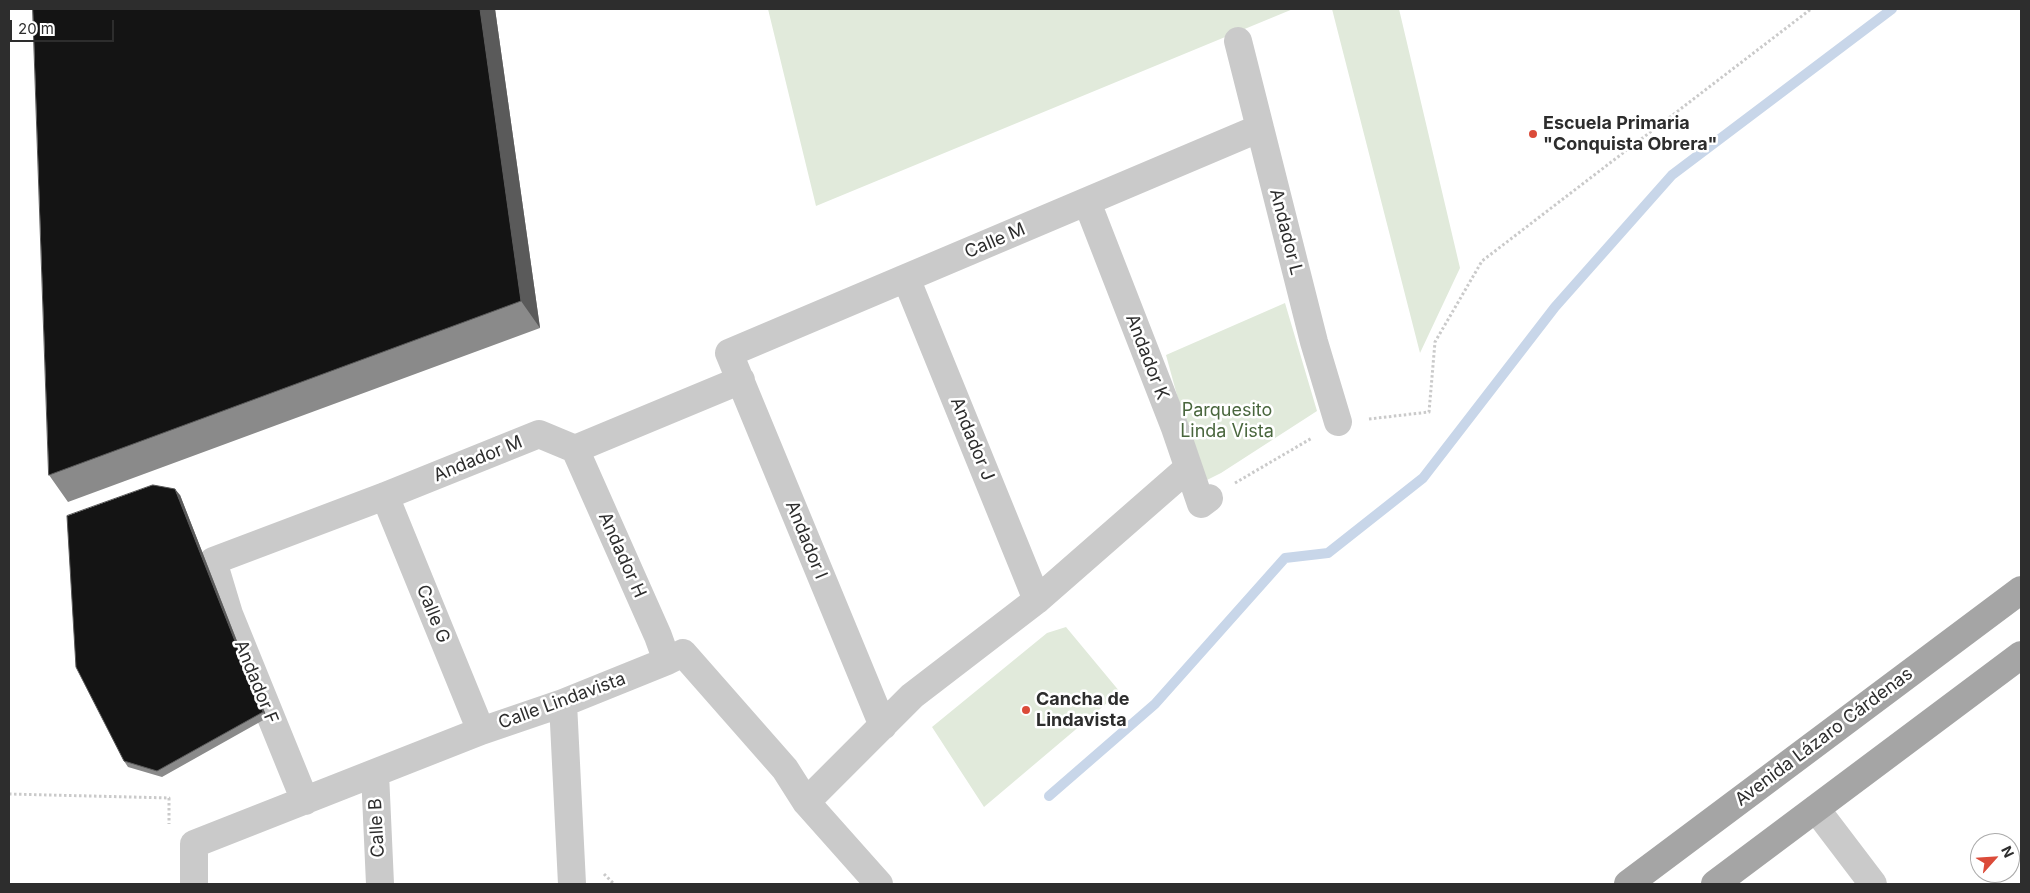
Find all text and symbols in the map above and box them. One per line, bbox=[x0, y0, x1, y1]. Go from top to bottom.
scale bar bbox=[12, 10, 116, 42]
text: 20 m bbox=[18, 19, 54, 38]
place label: Escuela Primaria "Conquista Obrera" bbox=[1543, 113, 1717, 156]
marker: Escuela Primaria "Conquista Obrera" bbox=[1527, 128, 1539, 140]
street label: Andador L bbox=[1265, 187, 1307, 277]
street label: Calle M bbox=[961, 219, 1029, 263]
street label: Andador K bbox=[1121, 311, 1173, 403]
street label: Andador J bbox=[945, 394, 999, 484]
park label: Parquesito Linda Vista bbox=[1180, 400, 1274, 442]
street label: Andador M bbox=[430, 431, 526, 487]
street label: Andador I bbox=[781, 498, 831, 582]
street label: Andador H bbox=[594, 509, 650, 601]
street label: Calle G bbox=[412, 582, 454, 646]
street label: Andador F bbox=[229, 637, 283, 727]
street label: Avenida Lázaro Cárdenas bbox=[1731, 663, 1917, 811]
street label: Calle Lindavista bbox=[496, 668, 628, 734]
place label: Cancha de Lindavista bbox=[1036, 689, 1130, 732]
marker: Cancha de Lindavista bbox=[1020, 704, 1032, 716]
street label: Calle B bbox=[365, 798, 389, 858]
north arrow bbox=[1970, 833, 2020, 883]
text: N bbox=[1998, 843, 2018, 860]

